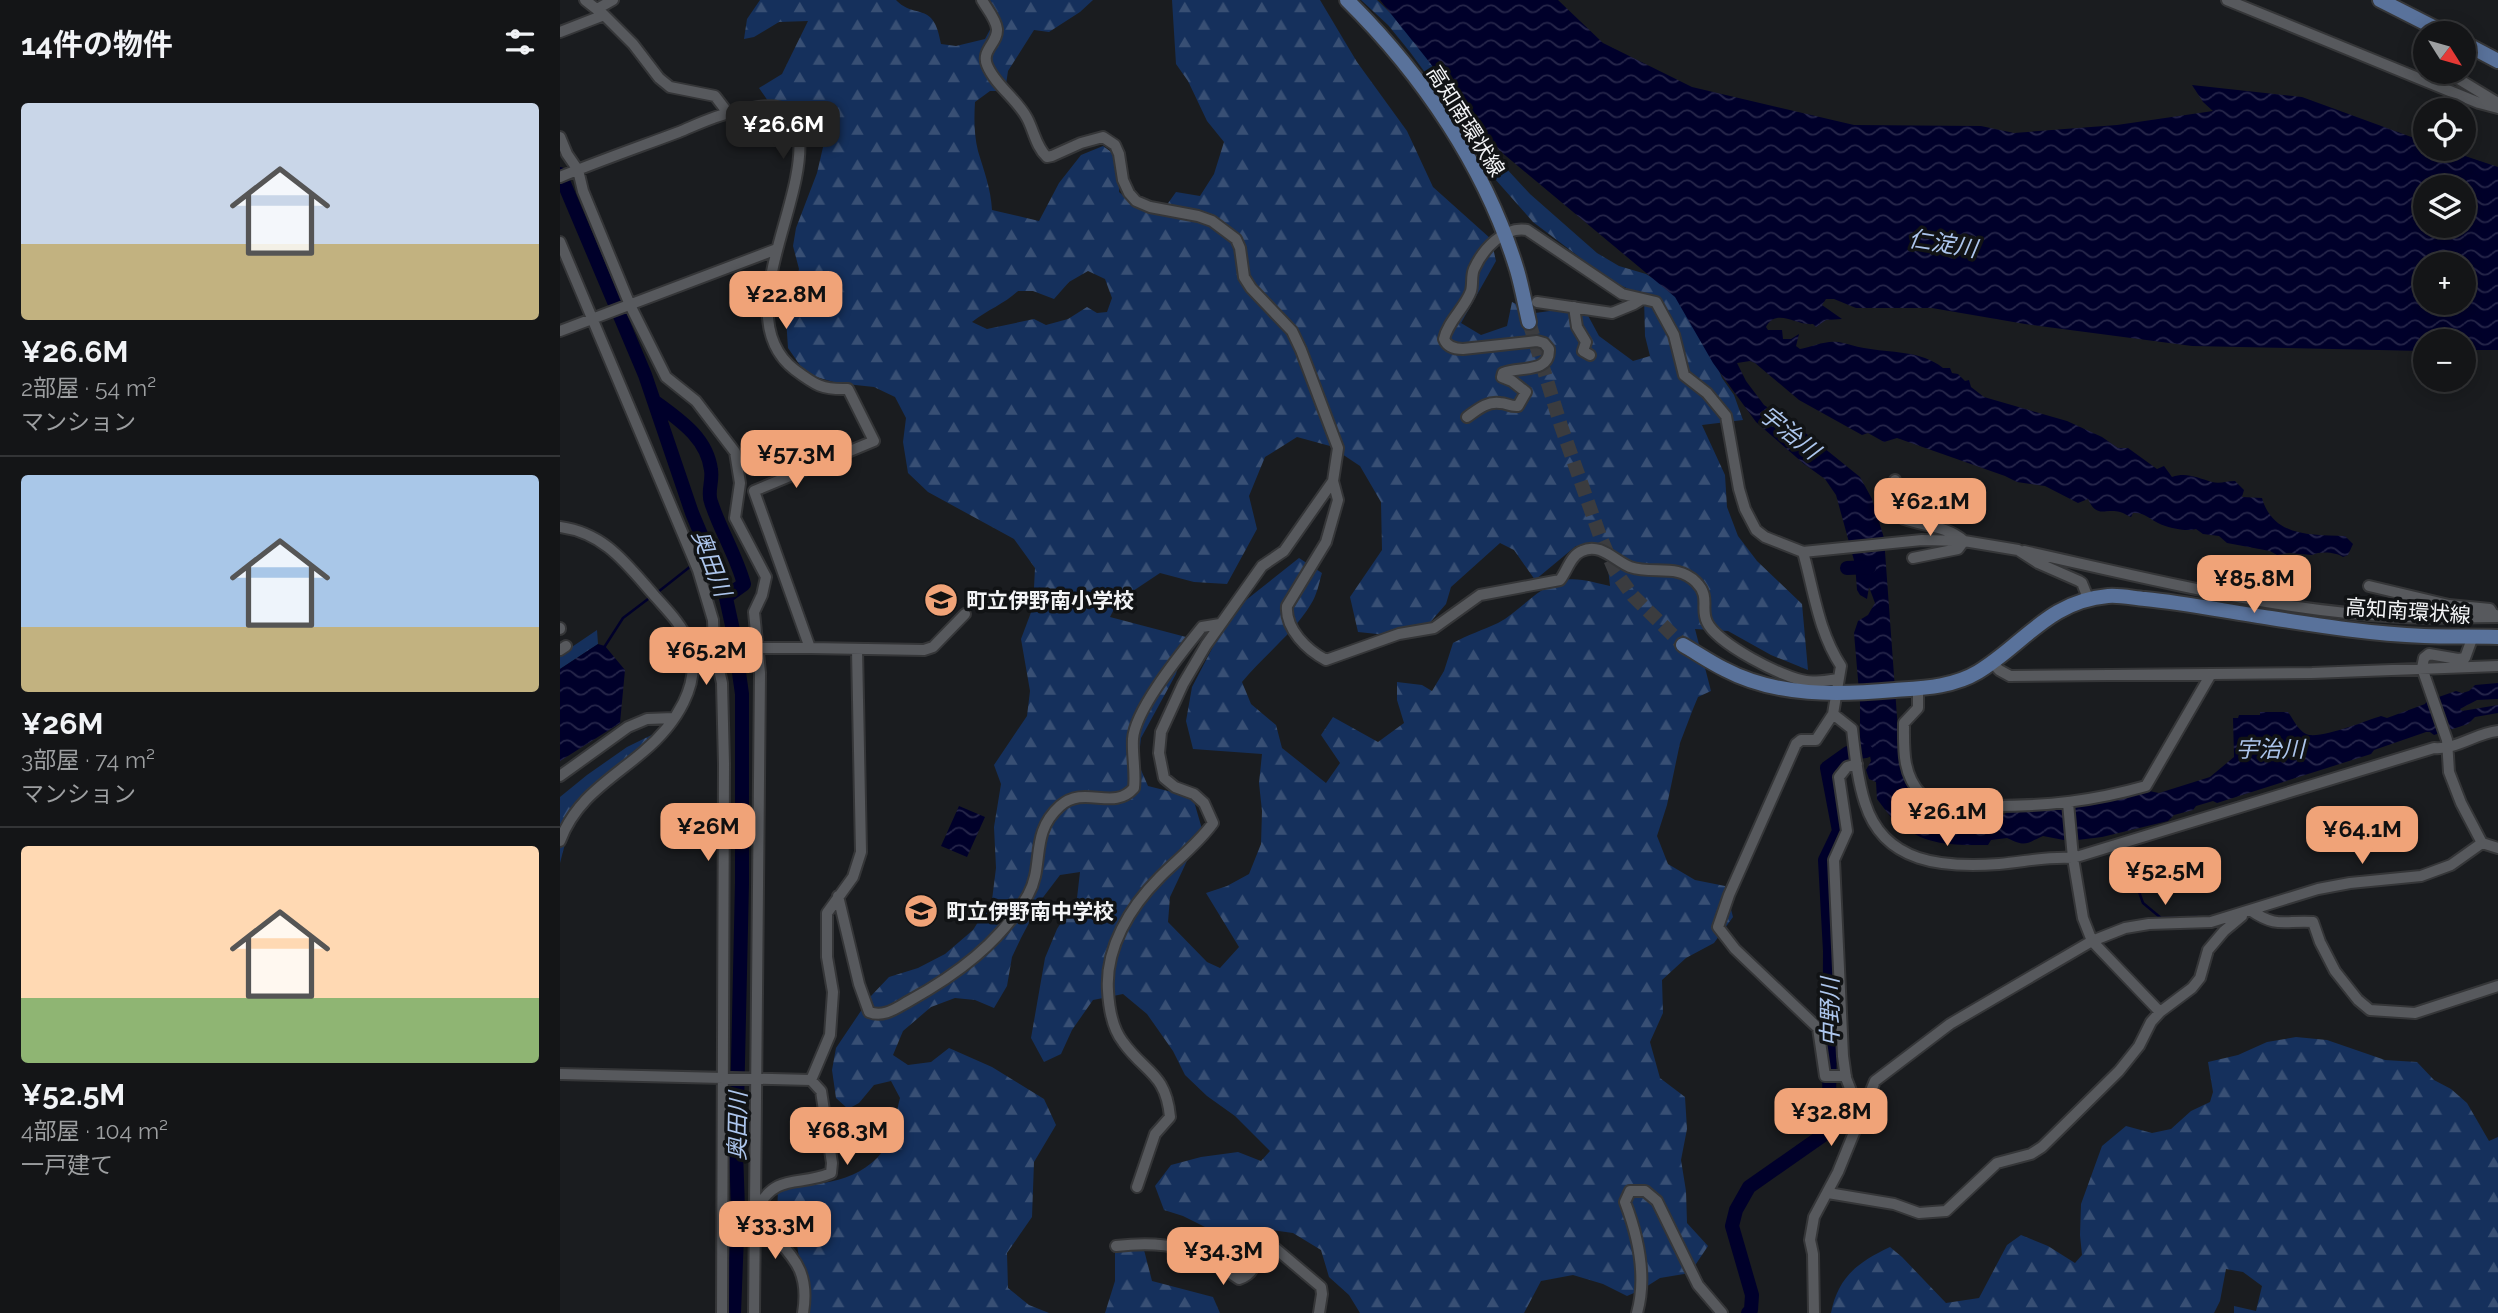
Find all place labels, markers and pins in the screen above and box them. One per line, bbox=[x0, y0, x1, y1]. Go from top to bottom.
pin: ¥26.6M bbox=[726, 102, 840, 161]
pin: ¥22.8M bbox=[729, 272, 843, 331]
pin: ¥57.3M bbox=[739, 430, 853, 490]
pin: ¥62.1M bbox=[1873, 478, 1987, 538]
pin: ¥85.8M bbox=[2197, 556, 2311, 615]
school or university icon: 町立伊野南小学校 bbox=[922, 581, 960, 619]
place label: 町立伊野南小学校 bbox=[966, 588, 1134, 613]
pin: ¥65.2M bbox=[649, 628, 763, 687]
pin: ¥26.1M bbox=[1890, 788, 2004, 848]
pin: ¥26M bbox=[667, 804, 749, 863]
pin: ¥64.1M bbox=[2305, 806, 2419, 866]
pin: ¥52.5M bbox=[2108, 848, 2222, 907]
school or university icon: 町立伊野南中学校 bbox=[902, 892, 940, 930]
place label: 町立伊野南中学校 bbox=[946, 899, 1114, 924]
pin: ¥32.8M bbox=[1774, 1088, 1888, 1148]
pin: ¥68.3M bbox=[790, 1108, 904, 1167]
pin: ¥33.3M bbox=[718, 1202, 832, 1261]
pin: ¥34.3M bbox=[1166, 1228, 1280, 1287]

